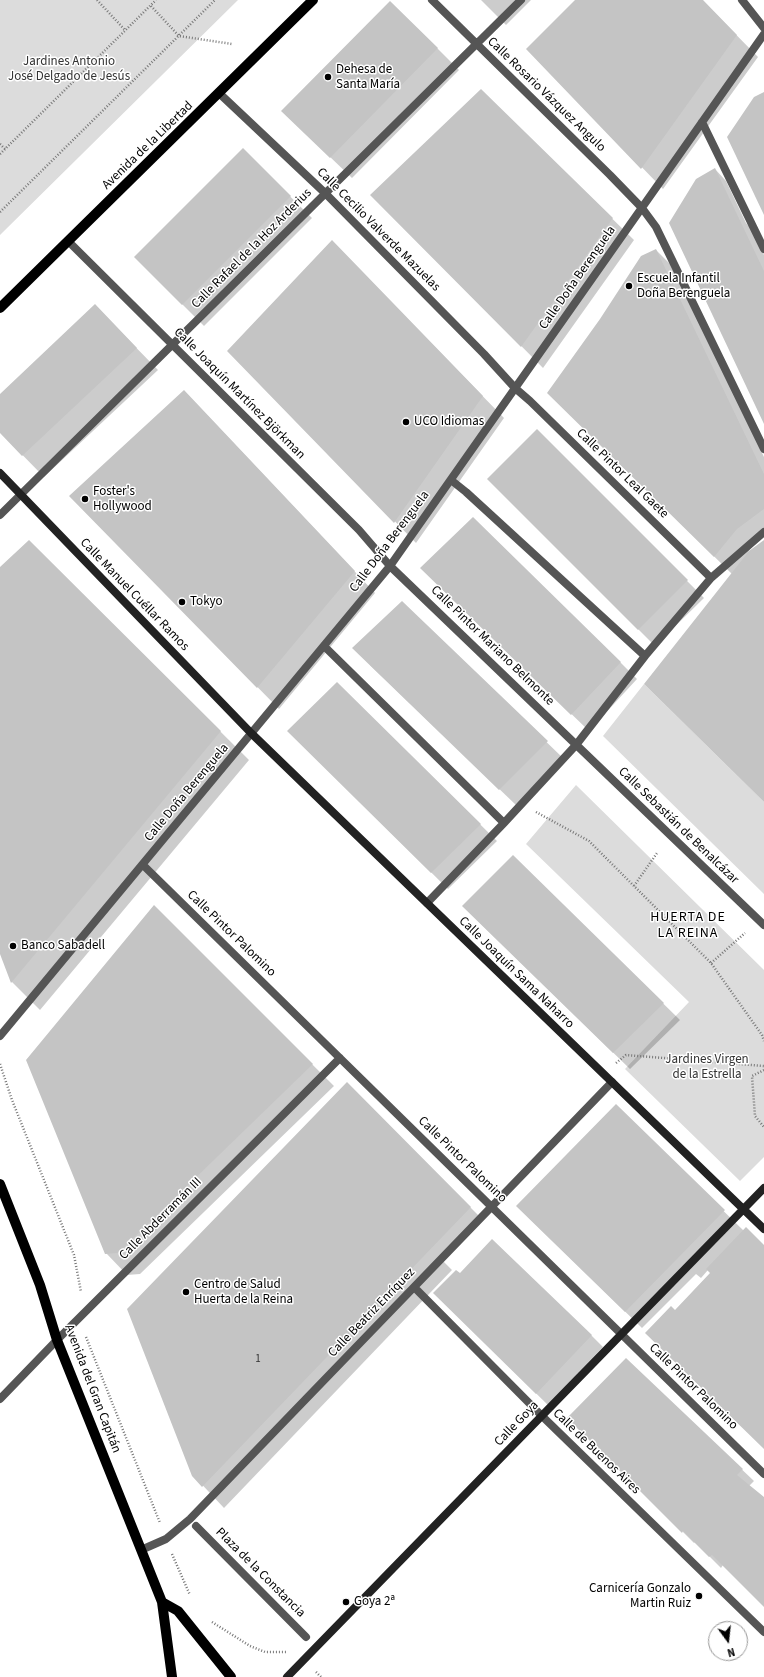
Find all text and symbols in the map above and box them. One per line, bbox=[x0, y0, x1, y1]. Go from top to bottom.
street label: Calle Rosario Vázquez Angulo bbox=[484, 34, 608, 156]
park label: Jardines Antonio José Delgado de Jesús bbox=[8, 54, 130, 85]
place label: Dehesa de Santa María bbox=[336, 62, 400, 93]
marker: Dehesa de Santa María bbox=[323, 72, 333, 82]
street label: Avenida de la Libertad bbox=[99, 99, 197, 193]
street label: Calle Cecilio Valverde Mazuelas bbox=[313, 165, 443, 295]
street label: Calle Rafael de la Hoz Arderius bbox=[189, 186, 315, 312]
street label: Calle Doña Berenguela bbox=[536, 223, 620, 333]
place label: Escuela Infantil Doña Berenguela bbox=[637, 271, 730, 302]
marker: Escuela Infantil Doña Berenguela bbox=[624, 281, 634, 291]
street label: Calle Joaquín Martínez Björkman bbox=[170, 325, 308, 463]
place label: UCO Idiomas bbox=[414, 414, 484, 430]
marker: UCO Idiomas bbox=[401, 417, 411, 427]
street label: Calle Pintor Leal Gaete bbox=[573, 426, 671, 522]
place label: Foster's Hollywood bbox=[93, 484, 152, 515]
street label: Calle Doña Berenguela bbox=[347, 488, 433, 596]
marker: Foster's Hollywood bbox=[80, 494, 90, 504]
street label: Calle Manuel Cuéllar Ramos bbox=[76, 535, 192, 655]
street label: Calle Pintor Mariano Belmonte bbox=[427, 583, 557, 709]
place label: Tokyo bbox=[190, 594, 223, 610]
marker: Tokyo bbox=[177, 597, 187, 607]
street label: Calle Doña Berenguela bbox=[142, 741, 232, 845]
street label: Calle Sebastián de Benalcázar bbox=[614, 764, 742, 888]
street label: Calle Pintor Palomino bbox=[183, 888, 279, 980]
district label: HUERTA DE LA REINA bbox=[650, 910, 726, 942]
street label: Calle Joaquín Sama Naharro bbox=[455, 914, 577, 1032]
place label: Banco Sabadell bbox=[21, 938, 105, 954]
marker: Banco Sabadell bbox=[8, 941, 18, 951]
park label: Jardines Virgen de la Estrella bbox=[665, 1052, 749, 1083]
street label: Calle Pintor Palomino bbox=[414, 1114, 510, 1206]
street label: Calle Abderramán III bbox=[117, 1175, 205, 1263]
street label: Calle Beatriz Enríquez bbox=[325, 1265, 419, 1361]
place label: Centro de Salud Huerta de la Reina bbox=[194, 1277, 293, 1308]
marker: Centro de Salud Huerta de la Reina bbox=[181, 1287, 191, 1297]
street label: Avenida del Gran Capitán bbox=[60, 1323, 124, 1455]
street label: Calle Pintor Palomino bbox=[645, 1341, 741, 1433]
house number: 1 bbox=[255, 1353, 261, 1367]
street label: Calle Goya bbox=[492, 1398, 542, 1450]
street label: Calle de Buenos Aires bbox=[549, 1406, 643, 1498]
street label: Plaza de la Constancia bbox=[212, 1525, 308, 1621]
place label: Carnicería Gonzalo Martin Ruiz bbox=[589, 1581, 691, 1612]
marker: Carnicería Gonzalo Martin Ruiz bbox=[694, 1591, 704, 1601]
place label: Goya 2ª bbox=[354, 1594, 395, 1610]
marker: Goya 2ª bbox=[341, 1597, 351, 1607]
north arrow bbox=[708, 1621, 748, 1661]
text: N bbox=[726, 1644, 736, 1660]

